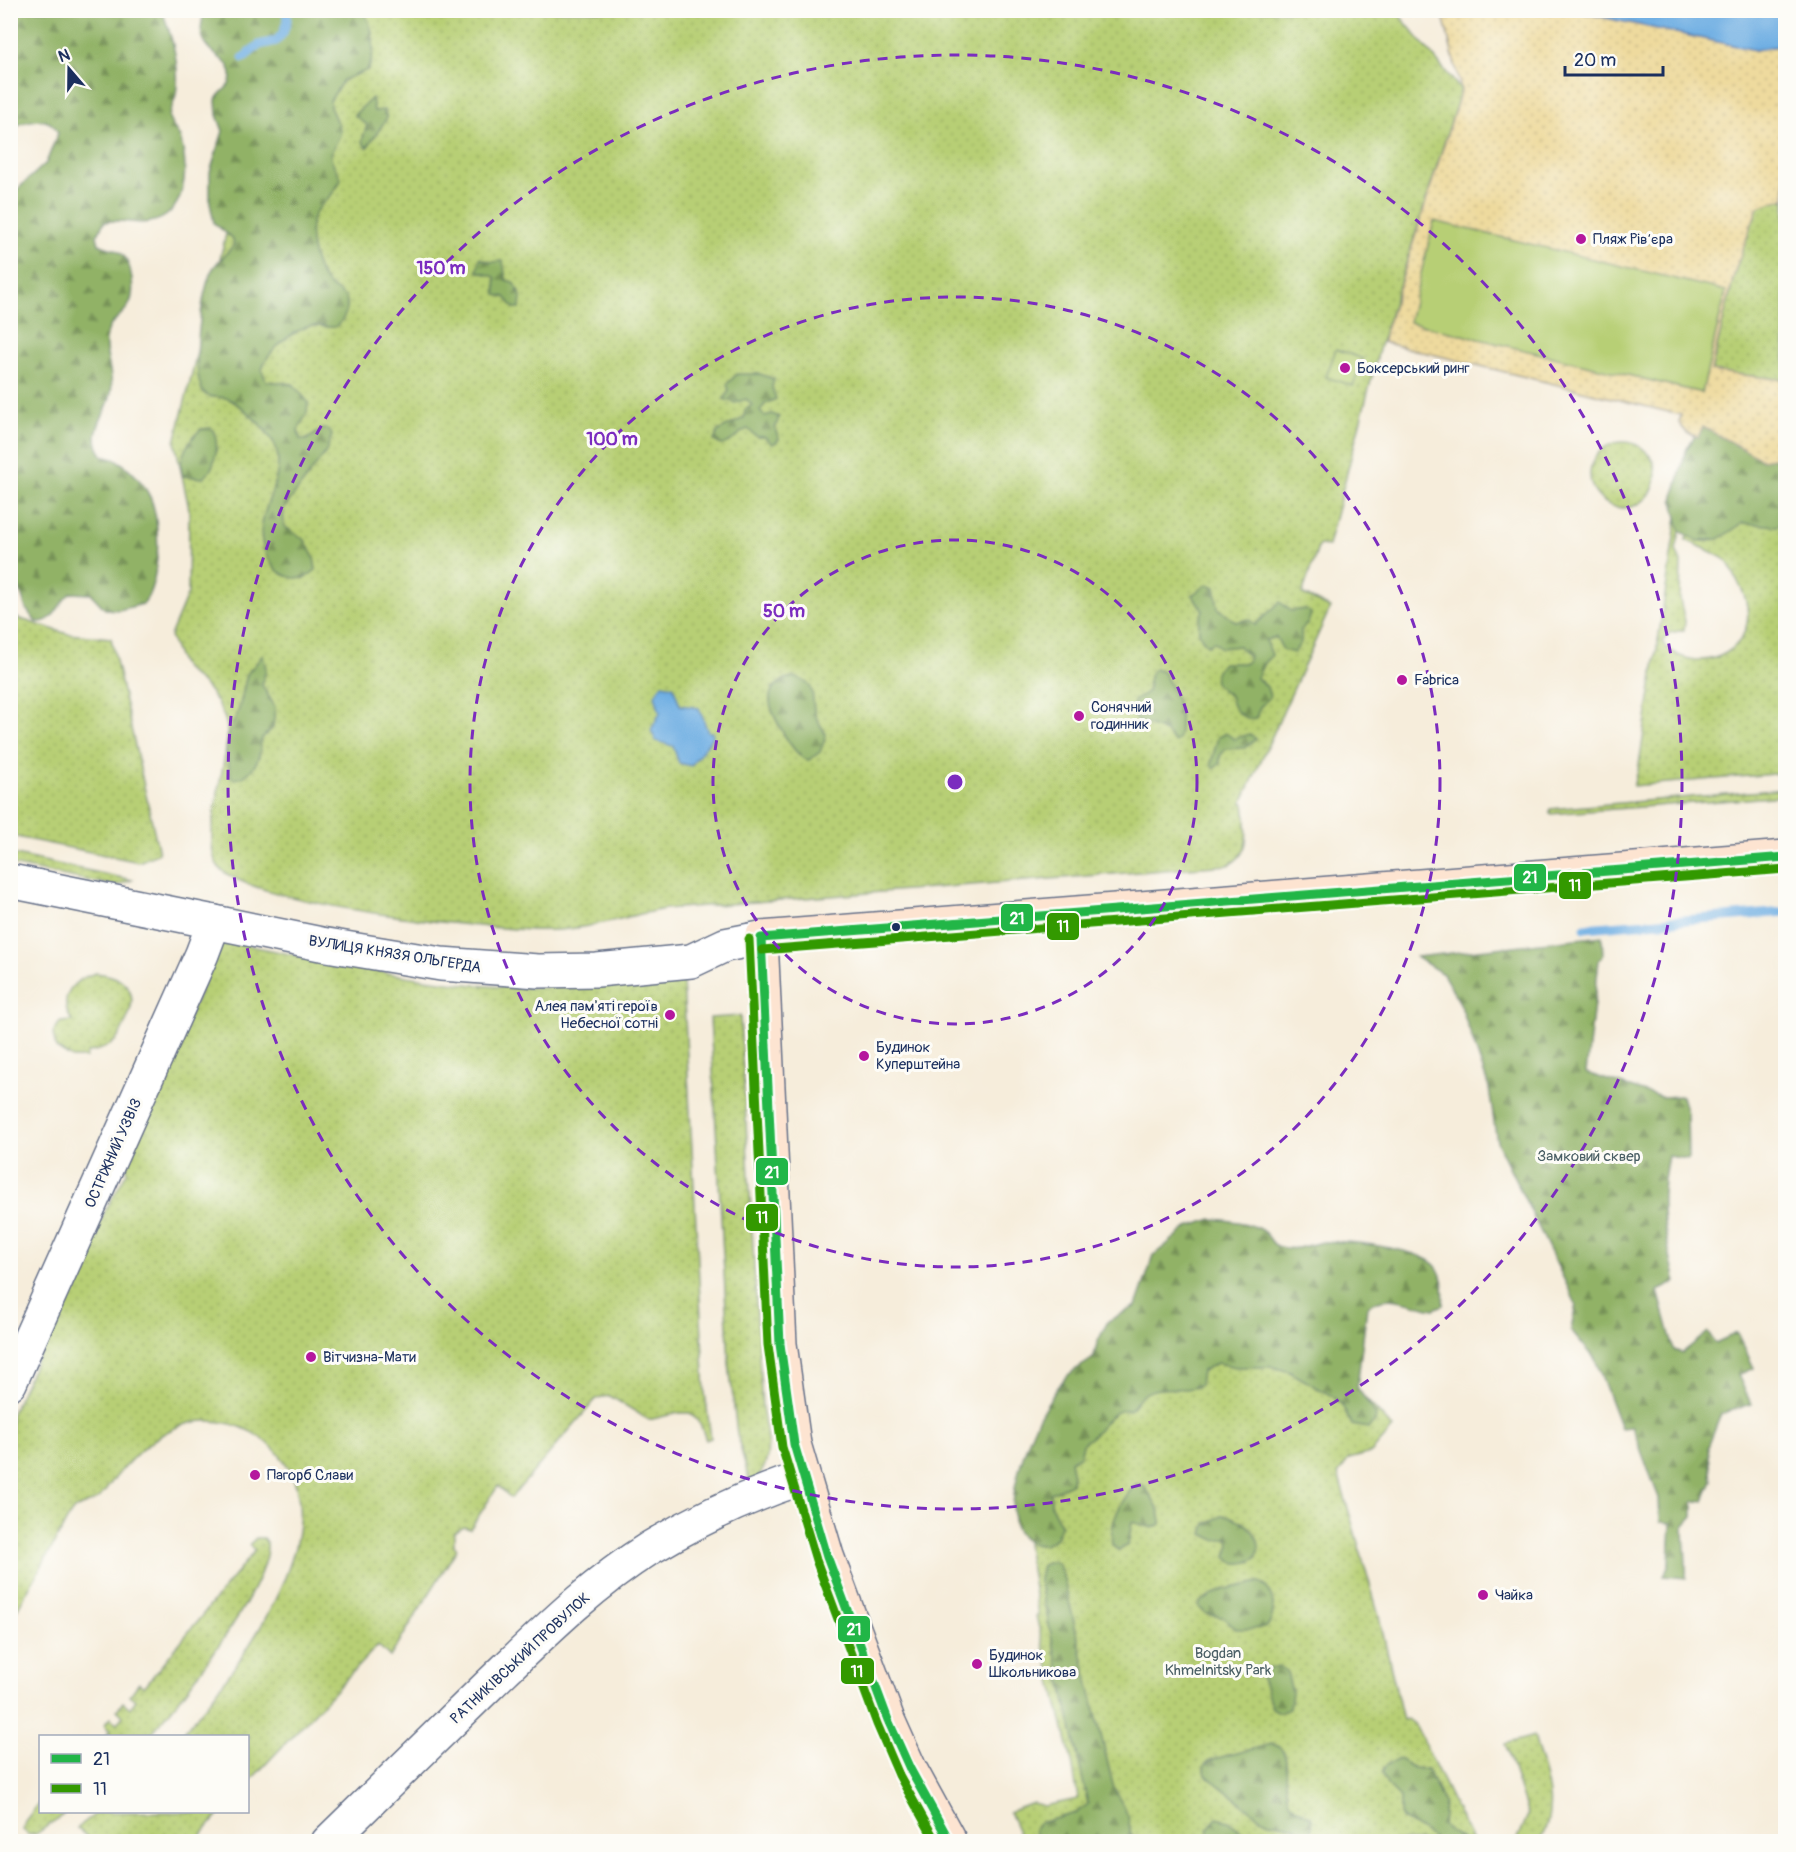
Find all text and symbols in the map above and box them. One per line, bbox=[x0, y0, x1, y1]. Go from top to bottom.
north arrow bbox=[39, 39, 99, 99]
scale bar bbox=[1565, 39, 1662, 77]
text: N bbox=[56, 45, 73, 67]
text: 20 m bbox=[1574, 49, 1616, 72]
place label: Пляж Рівʼєра bbox=[1593, 230, 1673, 249]
marker: Пляж Рівʼєра bbox=[1574, 232, 1588, 246]
text: 150 m bbox=[417, 257, 466, 280]
place label: Боксерський ринг bbox=[1357, 359, 1470, 378]
marker: Боксерський ринг bbox=[1338, 361, 1352, 375]
text: 100 m bbox=[586, 428, 638, 451]
text: 50 m bbox=[763, 600, 805, 623]
place label: Fabrica bbox=[1414, 671, 1459, 690]
marker: Fabrica bbox=[1395, 673, 1409, 687]
place label: Сонячний годинник bbox=[1091, 698, 1152, 734]
marker: Сонячний годинник bbox=[1072, 709, 1086, 723]
centre of rings bbox=[945, 772, 965, 792]
line badge: 21 bbox=[1513, 863, 1547, 892]
text: 21 bbox=[1522, 868, 1538, 888]
line badge: 11 bbox=[1558, 871, 1592, 900]
text: 11 bbox=[1569, 876, 1581, 896]
line badge: 21 bbox=[1000, 903, 1034, 932]
text: 21 bbox=[1009, 909, 1025, 929]
line badge: 11 bbox=[1046, 912, 1080, 941]
text: 11 bbox=[1057, 917, 1069, 937]
unlabelled marker bbox=[890, 921, 902, 933]
street label: ВУЛИЦЯ КНЯЗЯ ОЛЬГЕРДА bbox=[307, 931, 483, 978]
place label: Алея пам'яті героїв Небесної сотні bbox=[535, 997, 658, 1033]
marker: Алея пам'яті героїв Небесної сотні bbox=[663, 1008, 677, 1022]
place label: Будинок Куперштейна bbox=[876, 1038, 960, 1074]
marker: Будинок Куперштейна bbox=[857, 1049, 871, 1063]
street label: ОСТРІЖНИЙ УЗВІЗ bbox=[81, 1095, 146, 1211]
park label: Замковий сквер bbox=[1537, 1147, 1641, 1166]
line badge: 21 bbox=[755, 1157, 789, 1186]
text: 21 bbox=[764, 1163, 780, 1183]
line badge: 11 bbox=[745, 1203, 779, 1232]
text: 11 bbox=[756, 1208, 768, 1228]
place label: Вітчизна-Мати bbox=[323, 1348, 416, 1367]
marker: Вітчизна-Мати bbox=[304, 1350, 318, 1364]
place label: Пагорб Слави bbox=[267, 1466, 354, 1485]
marker: Пагорб Слави bbox=[248, 1468, 262, 1482]
place label: Чайка bbox=[1495, 1586, 1533, 1605]
marker: Чайка bbox=[1476, 1588, 1490, 1602]
street label: РАТНИКІВСЬКИЙ ПРОВУЛОК bbox=[447, 1589, 594, 1728]
line badge: 21 bbox=[837, 1615, 871, 1643]
text: 21 bbox=[846, 1620, 862, 1640]
park label: Bogdan Khmelnitsky Park bbox=[1165, 1644, 1272, 1680]
place label: Будинок Школьникова bbox=[989, 1646, 1076, 1682]
line badge: 11 bbox=[840, 1657, 875, 1685]
marker: Будинок Школьникова bbox=[970, 1657, 984, 1671]
text: 11 bbox=[851, 1662, 863, 1682]
legend bbox=[39, 1735, 249, 1813]
text: 21 bbox=[93, 1748, 110, 1771]
text: 11 bbox=[93, 1778, 107, 1801]

